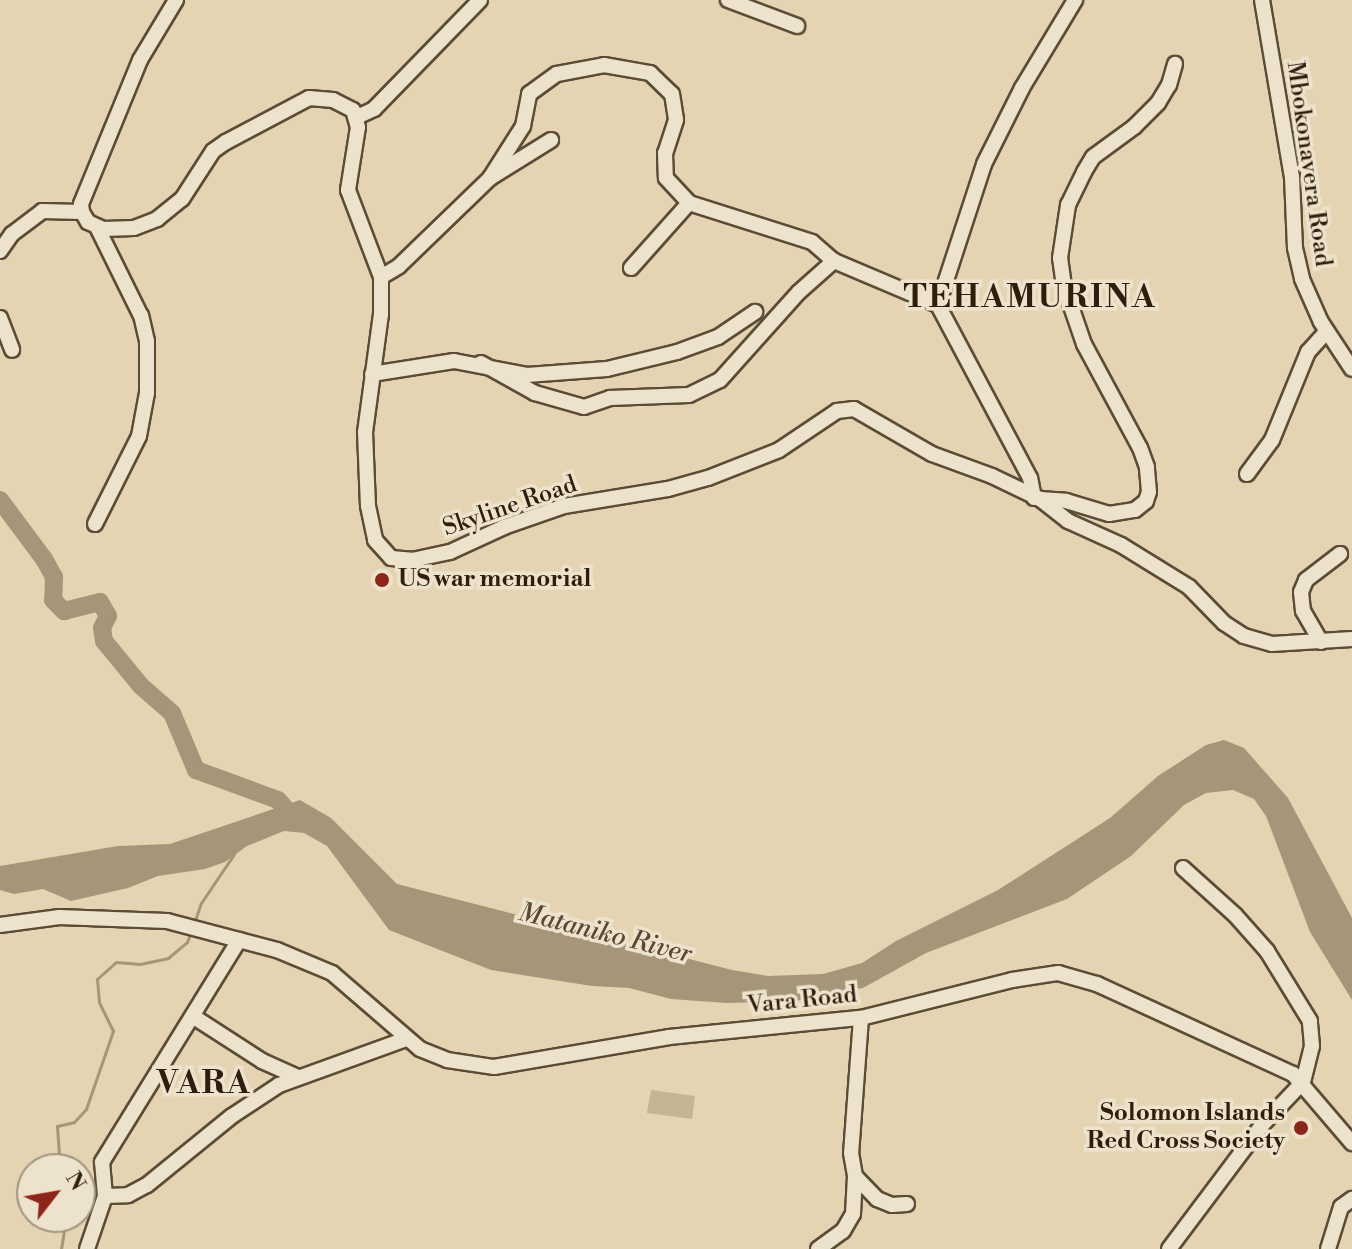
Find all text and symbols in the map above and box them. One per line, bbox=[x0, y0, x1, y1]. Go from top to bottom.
street label: Mbokonavera Road bbox=[1279, 59, 1337, 269]
district label: TEHAMURINA bbox=[903, 278, 1157, 316]
street label: Skyline Road bbox=[439, 471, 581, 543]
place label: US war memorial bbox=[398, 566, 591, 594]
marker: US war memorial bbox=[373, 571, 391, 589]
water label: Mataniko River bbox=[515, 897, 695, 971]
street label: Vara Road bbox=[746, 981, 858, 1021]
district label: VARA bbox=[157, 1064, 251, 1102]
place label: Solomon Islands Red Cross Society bbox=[1087, 1100, 1285, 1156]
marker: Solomon Islands Red Cross Society bbox=[1292, 1119, 1310, 1137]
north arrow bbox=[16, 1153, 96, 1233]
text: N bbox=[59, 1167, 91, 1196]

